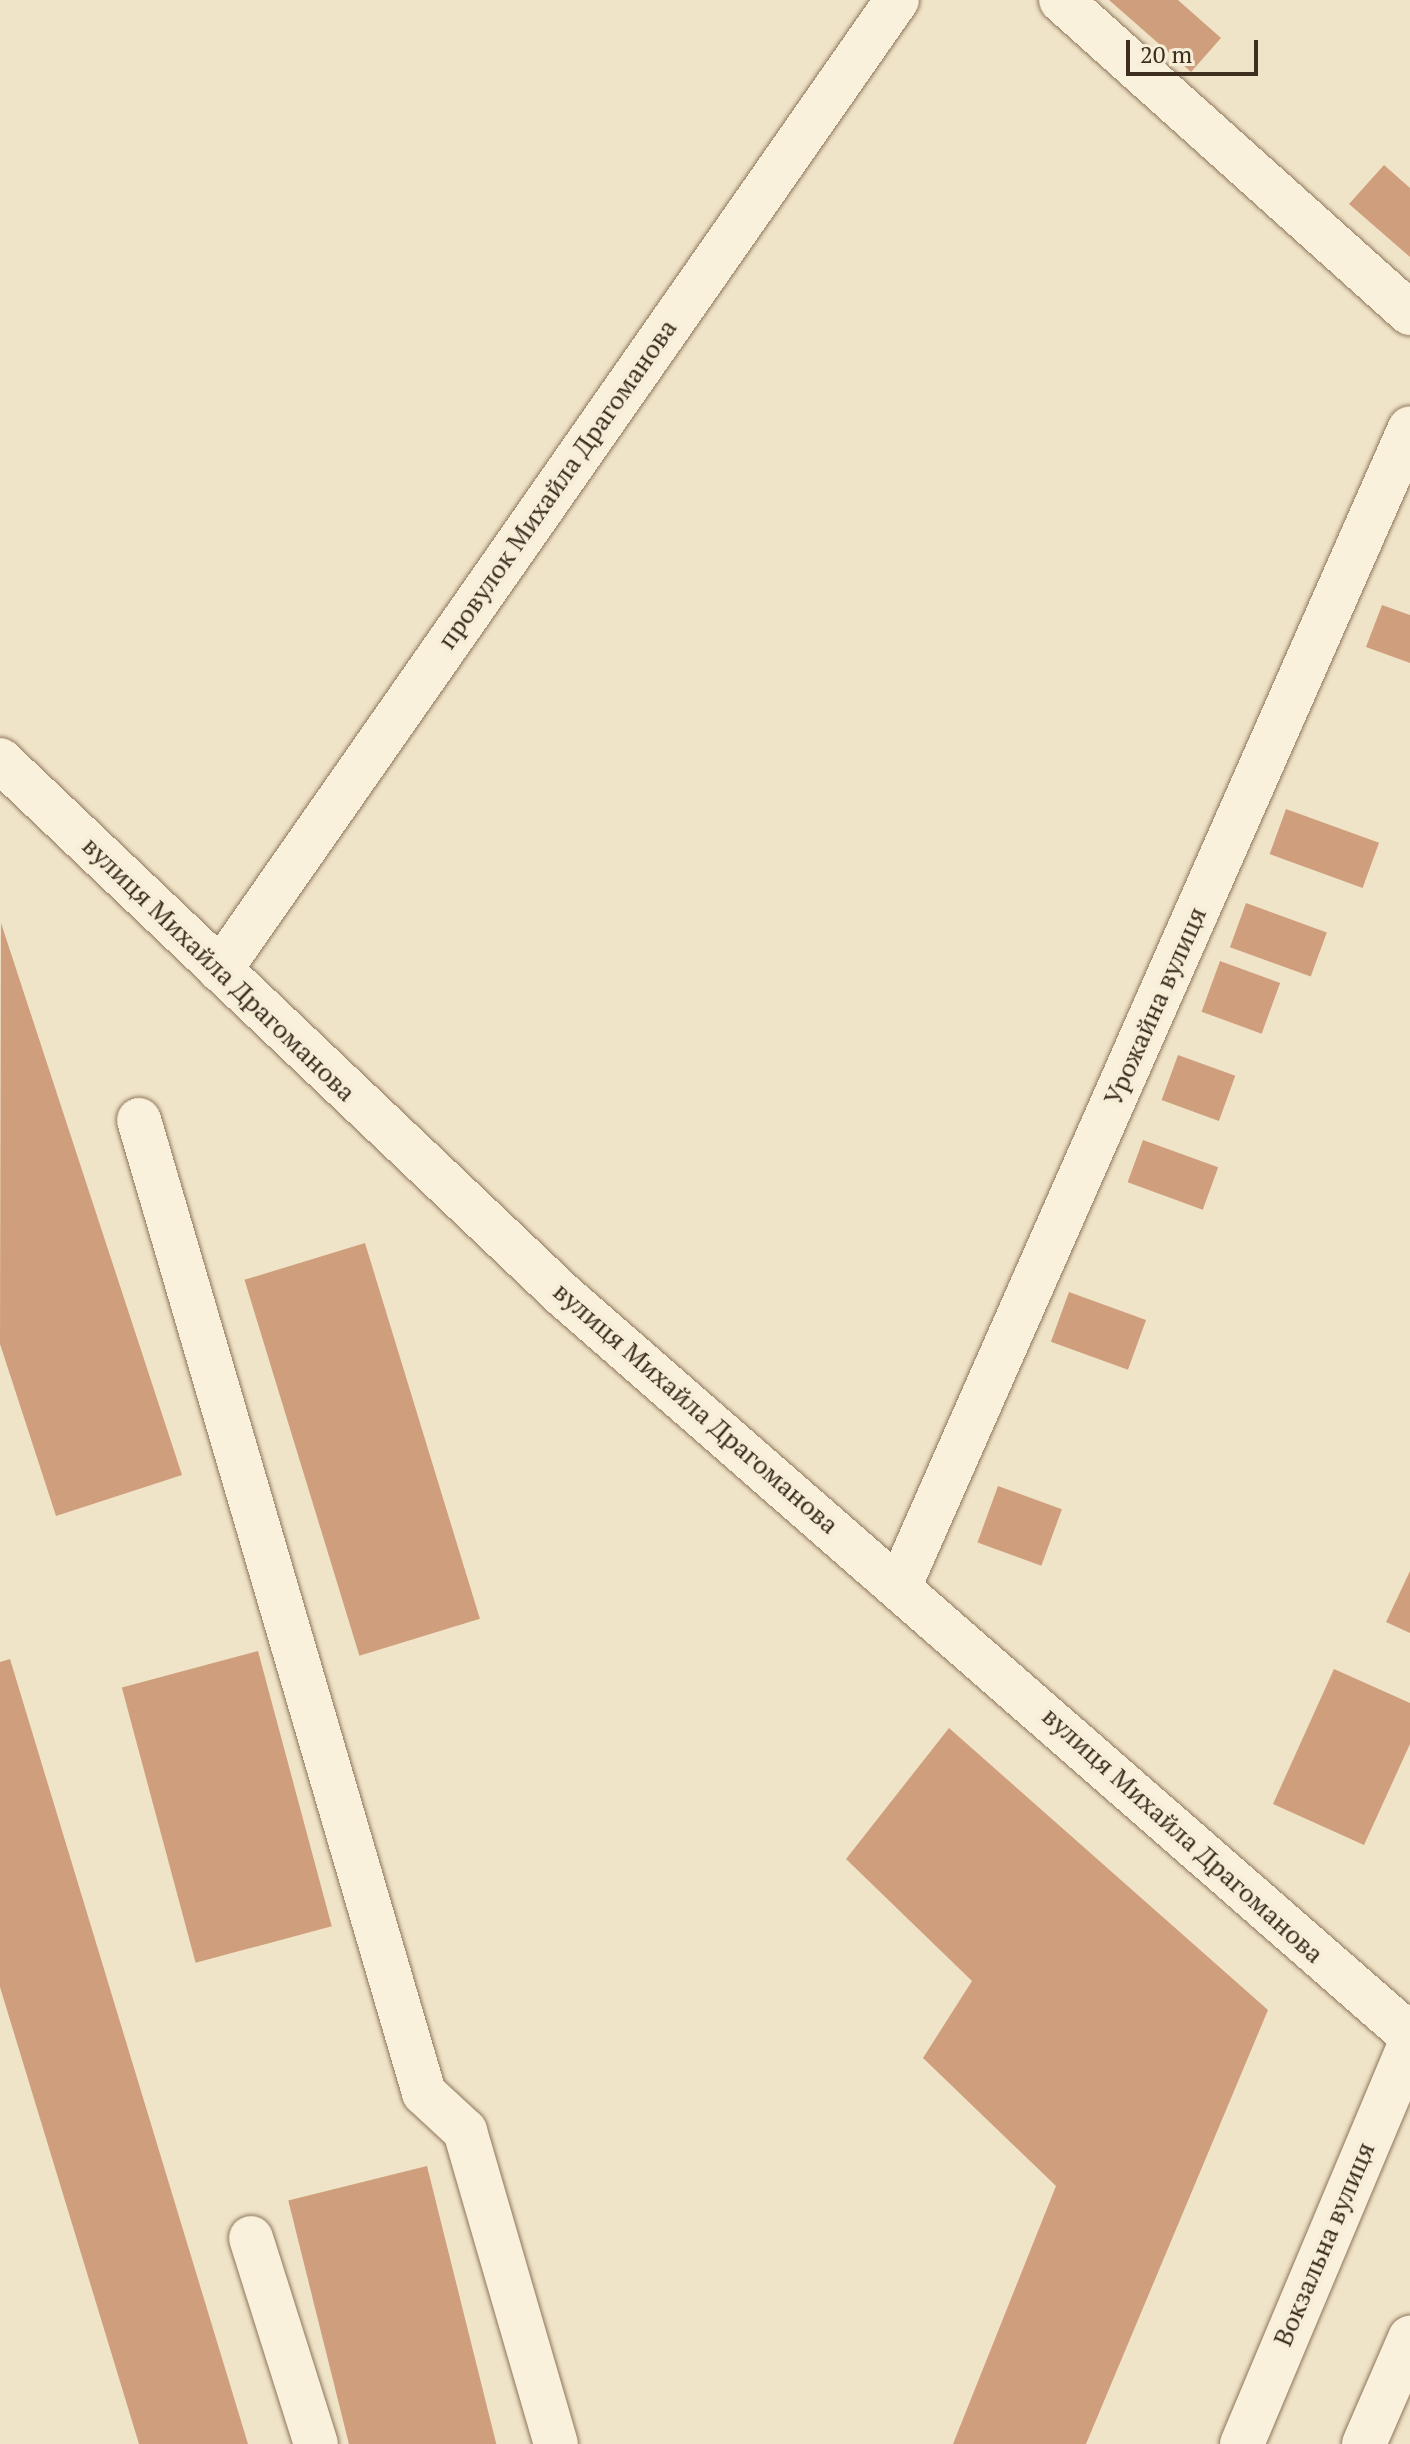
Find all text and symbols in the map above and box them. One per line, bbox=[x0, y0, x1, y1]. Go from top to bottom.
scale bar bbox=[1130, 24, 1262, 74]
text: 20 m bbox=[1140, 38, 1192, 70]
street label: провулок Михайла Драгоманова bbox=[431, 313, 683, 655]
street label: вулиця Михайла Драгоманова bbox=[76, 830, 362, 1108]
street label: Урожайна вулиця bbox=[1097, 902, 1213, 1110]
street label: вулиця Михайла Драгоманова bbox=[547, 1276, 845, 1540]
street label: вулиця Михайла Драгоманова bbox=[1036, 1700, 1330, 1970]
street label: Вокзальна вулиця bbox=[1267, 2137, 1381, 2351]

